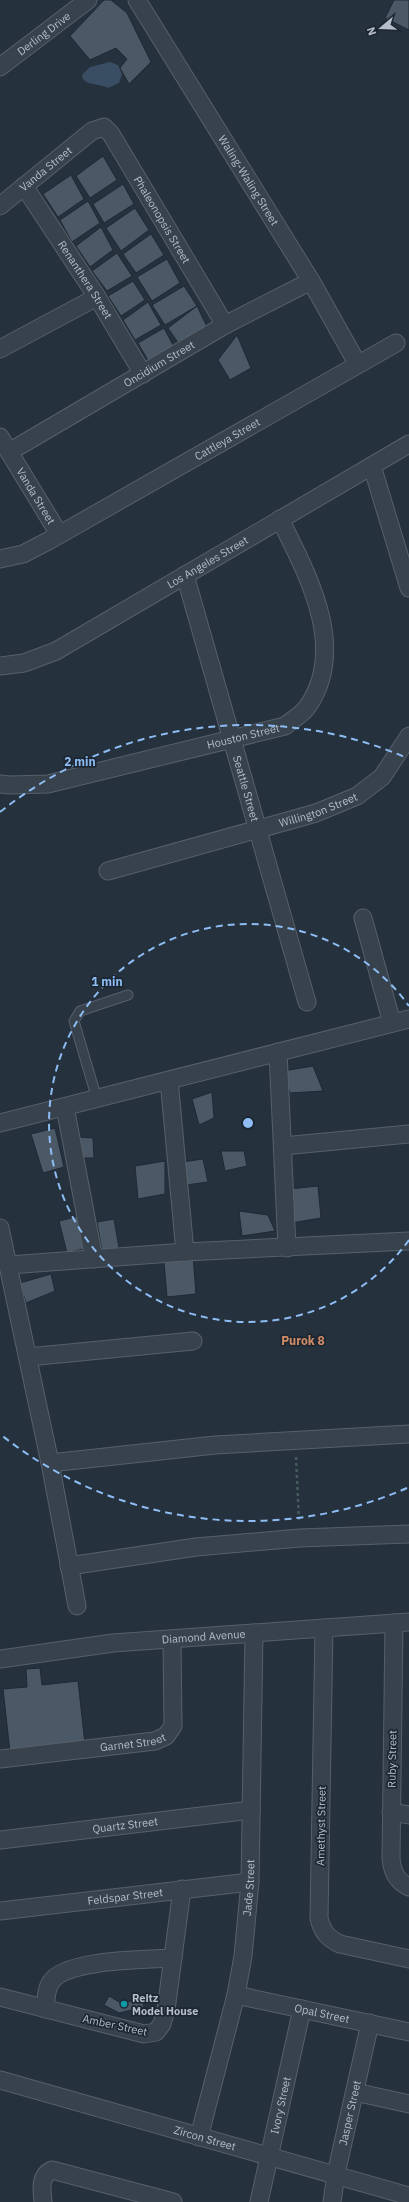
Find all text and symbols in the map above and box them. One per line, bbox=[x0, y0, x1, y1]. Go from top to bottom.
north arrow bbox=[361, 8, 401, 48]
street label: Derling Drive bbox=[14, 9, 73, 58]
text: N bbox=[364, 25, 379, 37]
street label: Waling-Waling Street bbox=[215, 132, 282, 228]
street label: Vanda Street bbox=[17, 143, 75, 194]
street label: Phaleonopsis Street bbox=[131, 174, 194, 266]
street label: Renanthera Street bbox=[55, 238, 116, 322]
street label: Oncidium Street bbox=[121, 337, 197, 390]
street label: Cattleya Street bbox=[192, 415, 263, 463]
street label: Vanda Street bbox=[13, 465, 58, 527]
street label: Los Angeles Street bbox=[164, 533, 251, 591]
street label: Houston Street bbox=[205, 721, 281, 752]
text: 2 min bbox=[64, 754, 96, 769]
street label: Seattle Street bbox=[230, 754, 262, 823]
street label: Willington Street bbox=[277, 790, 360, 830]
text: 1 min bbox=[91, 974, 123, 989]
centre of rings bbox=[241, 1116, 255, 1130]
district label: Purok 8 bbox=[281, 1333, 325, 1348]
street label: Diamond Avenue bbox=[161, 1627, 246, 1647]
street label: Garnet Street bbox=[99, 1730, 168, 1754]
street label: Ruby Street bbox=[384, 1730, 400, 1788]
street label: Amethyst Street bbox=[313, 1786, 329, 1866]
street label: Quartz Street bbox=[92, 1814, 159, 1836]
street label: Jade Street bbox=[240, 1859, 257, 1917]
street label: Feldspar Street bbox=[87, 1885, 164, 1908]
place label: Reitz Model House bbox=[132, 1991, 198, 2018]
marker: Reitz Model House bbox=[119, 1999, 129, 2009]
street label: Opal Street bbox=[293, 2001, 351, 2026]
street label: Amber Street bbox=[81, 2011, 149, 2039]
street label: Ivory Street bbox=[267, 2075, 294, 2135]
street label: Jasper Street bbox=[336, 2079, 364, 2147]
street label: Zircon Street bbox=[172, 2123, 238, 2154]

